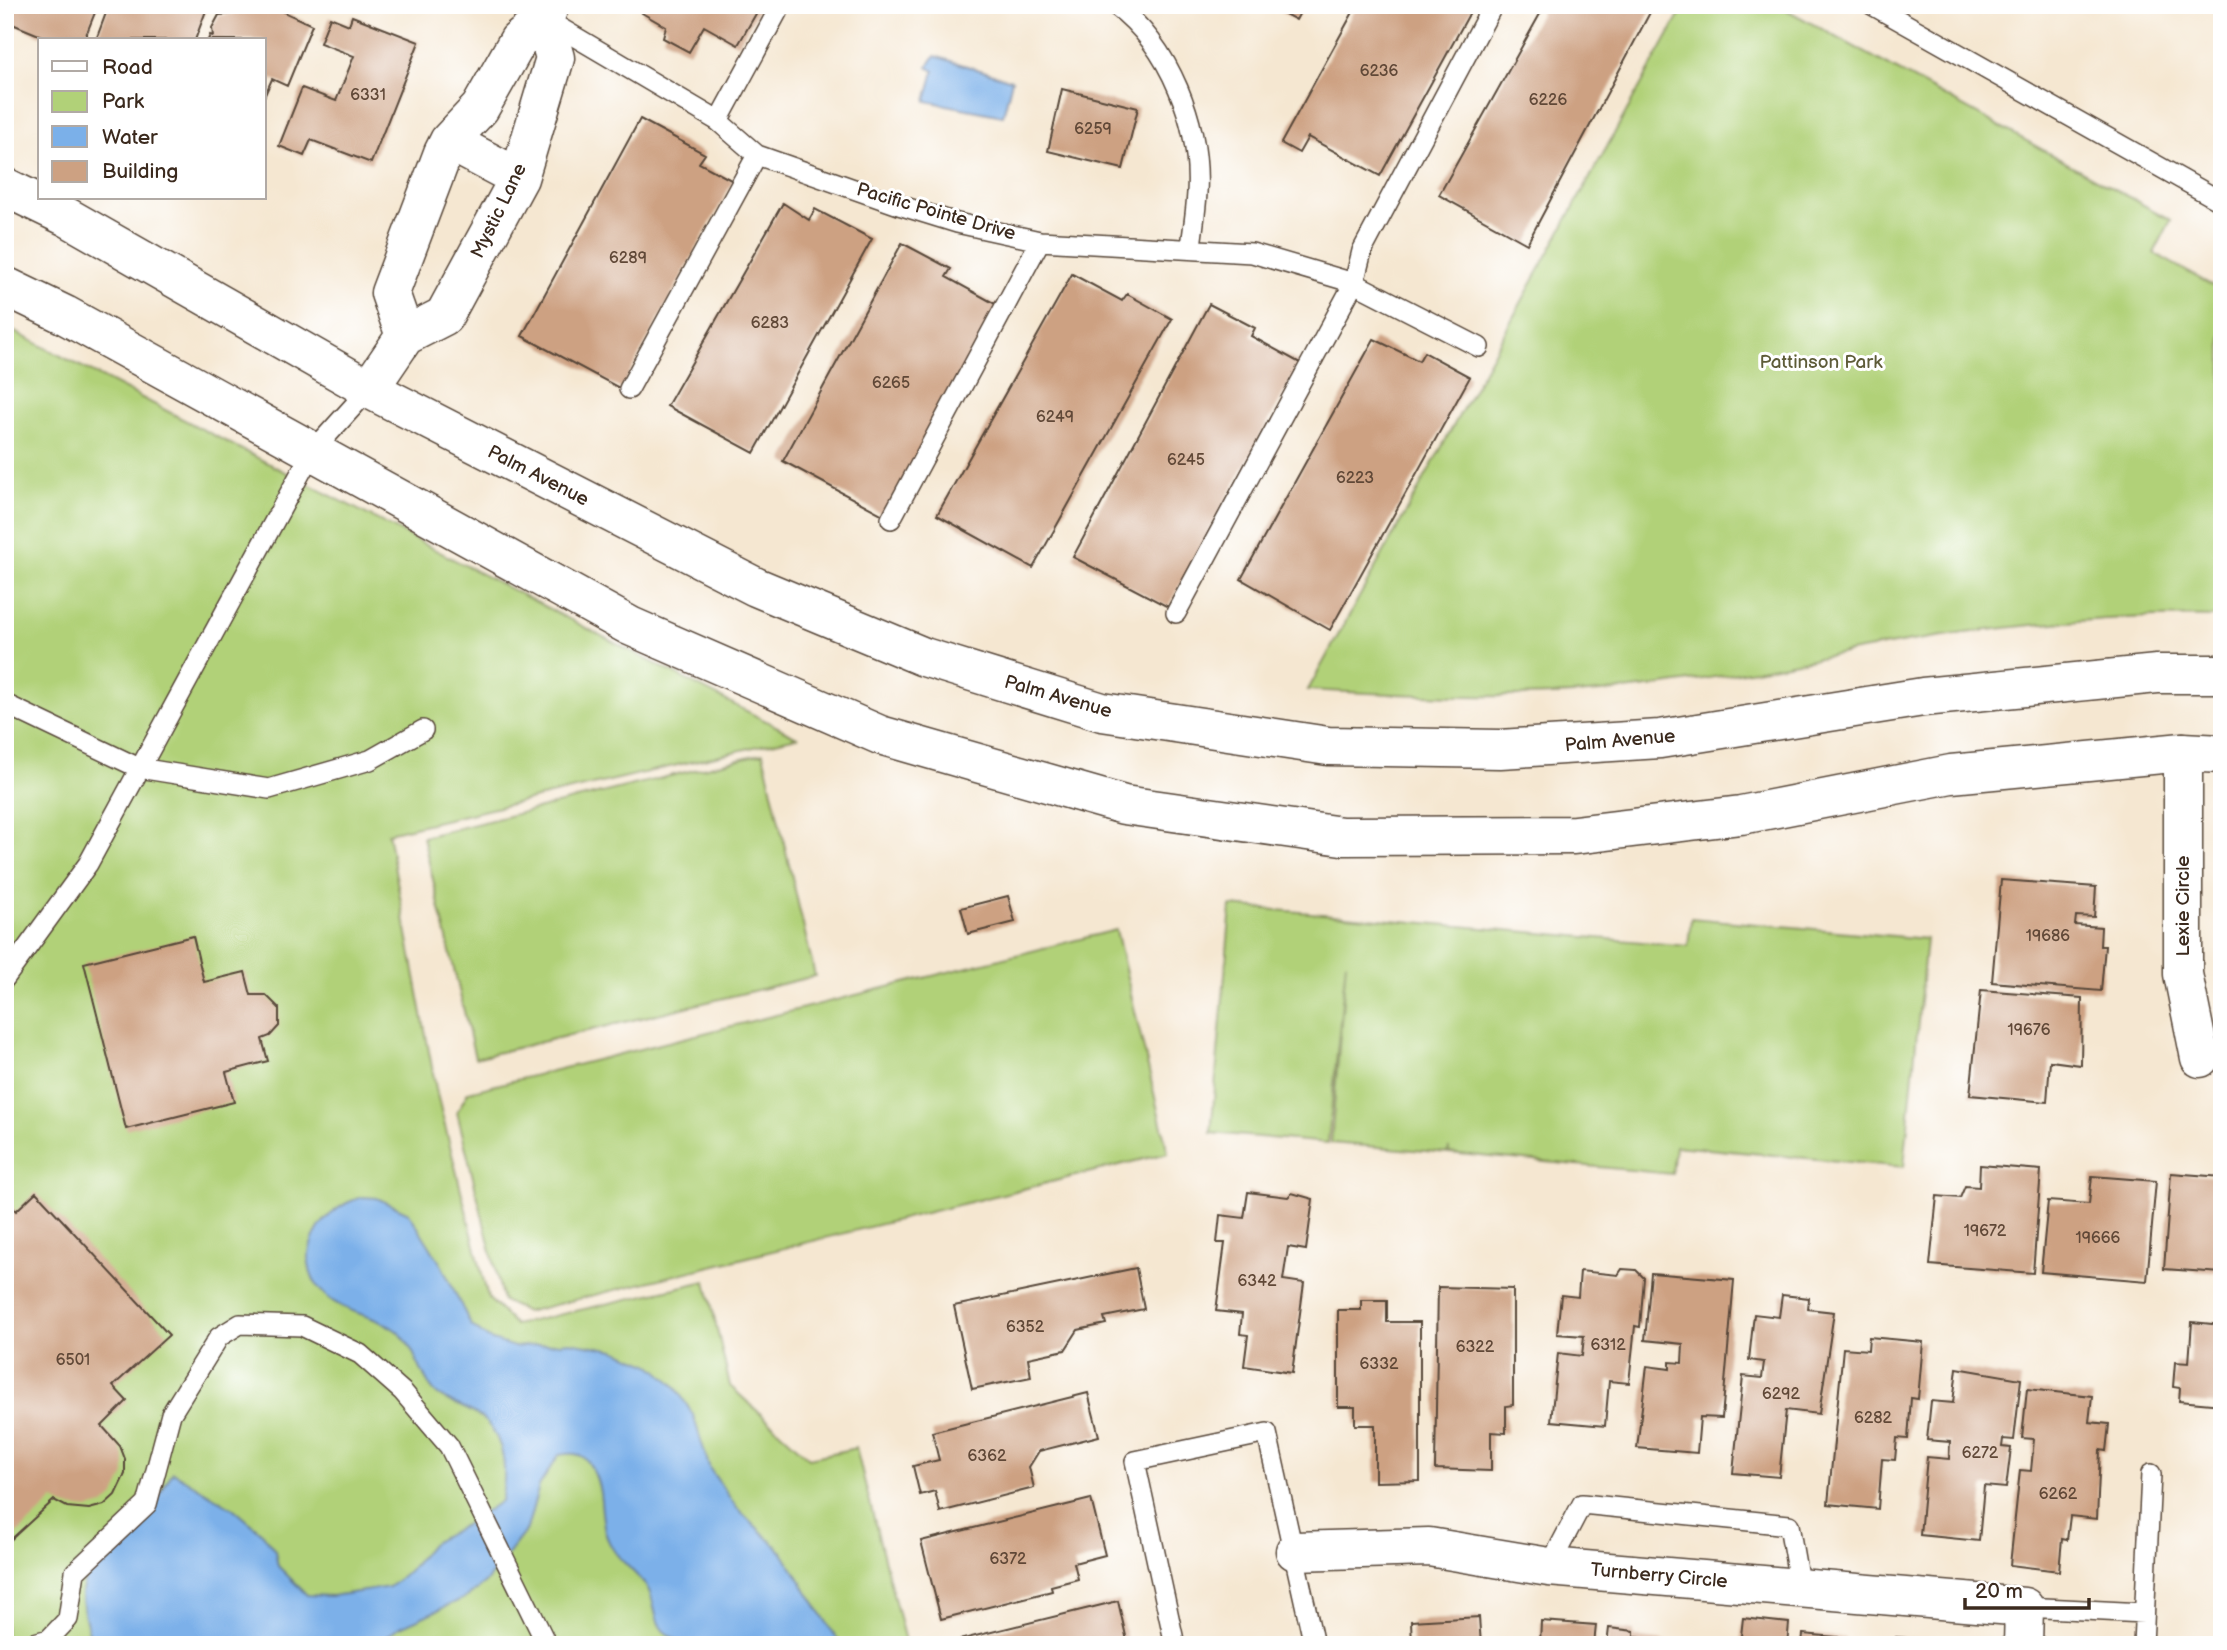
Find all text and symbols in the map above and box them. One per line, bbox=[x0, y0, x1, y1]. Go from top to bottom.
legend bbox=[38, 38, 266, 200]
text: Road bbox=[102, 55, 153, 80]
house number: 6236 bbox=[1360, 62, 1398, 81]
house number: 6331 bbox=[350, 86, 386, 105]
text: Park bbox=[102, 89, 145, 114]
house number: 6226 bbox=[1529, 91, 1567, 110]
house number: 6259 bbox=[1074, 120, 1112, 139]
text: Water bbox=[102, 125, 158, 150]
text: Building bbox=[102, 159, 178, 184]
street label: Mystic Lane bbox=[466, 160, 532, 262]
street label: Pacific Pointe Drive bbox=[854, 178, 1018, 246]
house number: 6289 bbox=[609, 249, 647, 268]
house number: 6283 bbox=[751, 314, 789, 333]
park label: Pattinson Park bbox=[1760, 351, 1883, 374]
house number: 6265 bbox=[872, 374, 910, 393]
house number: 6249 bbox=[1036, 408, 1074, 427]
street label: Palm Avenue bbox=[483, 441, 593, 511]
house number: 6245 bbox=[1167, 451, 1205, 470]
house number: 6223 bbox=[1336, 469, 1374, 488]
street label: Palm Avenue bbox=[1002, 671, 1114, 723]
street label: Palm Avenue bbox=[1564, 725, 1676, 757]
street label: Lexie Circle bbox=[2172, 855, 2195, 957]
house number: 19686 bbox=[2026, 927, 2070, 946]
house number: 19676 bbox=[2008, 1021, 2051, 1040]
house number: 19672 bbox=[1964, 1222, 2007, 1241]
house number: 19666 bbox=[2076, 1229, 2121, 1248]
house number: 6342 bbox=[1238, 1272, 1277, 1291]
house number: 6352 bbox=[1006, 1318, 1045, 1337]
house number: 6312 bbox=[1590, 1336, 1626, 1355]
house number: 6322 bbox=[1456, 1338, 1495, 1357]
house number: 6501 bbox=[56, 1351, 90, 1370]
house number: 6332 bbox=[1360, 1355, 1399, 1374]
house number: 6292 bbox=[1762, 1385, 1801, 1404]
house number: 6282 bbox=[1854, 1409, 1893, 1428]
house number: 6272 bbox=[1962, 1444, 1999, 1463]
house number: 6362 bbox=[968, 1447, 1007, 1466]
house number: 6262 bbox=[2039, 1485, 2078, 1504]
house number: 6372 bbox=[990, 1550, 1027, 1569]
street label: Turnberry Circle bbox=[1590, 1559, 1728, 1593]
scale bar bbox=[1965, 1566, 2089, 1610]
text: 20 m bbox=[1975, 1579, 2023, 1604]

